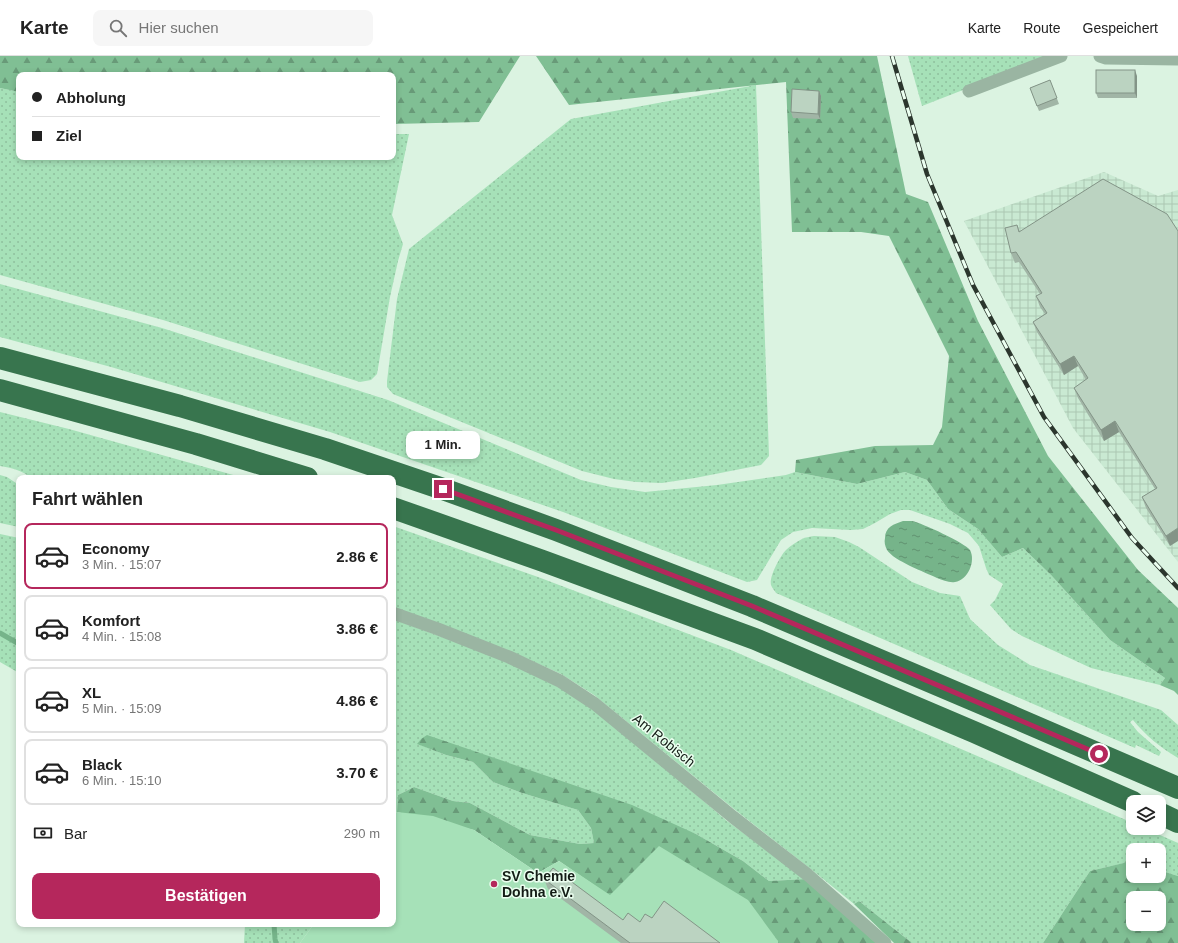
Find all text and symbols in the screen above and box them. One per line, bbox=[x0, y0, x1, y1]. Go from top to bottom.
search box bbox=[93, 10, 373, 46]
text: Karte bbox=[20, 17, 69, 38]
icon: search bbox=[107, 17, 129, 39]
text: Hier suchen bbox=[139, 19, 219, 36]
text: Karte bbox=[968, 20, 1001, 36]
text: Route bbox=[1023, 20, 1061, 36]
text: Gespeichert bbox=[1083, 20, 1158, 36]
text: Abholung bbox=[56, 89, 126, 106]
text: Ziel bbox=[56, 127, 82, 144]
callout: 1 Min. bbox=[406, 431, 480, 459]
text: 1 Min. bbox=[425, 437, 461, 452]
route end bbox=[434, 480, 452, 498]
text: Fahrt wählen bbox=[32, 489, 143, 509]
icon: car bbox=[34, 538, 70, 574]
text: Economy bbox=[82, 540, 150, 557]
text: 2.86 € bbox=[336, 548, 378, 565]
text: 3 Min. · 15:07 bbox=[82, 557, 162, 572]
icon: car bbox=[34, 610, 70, 646]
text: Komfort bbox=[82, 612, 140, 629]
text: 3.86 € bbox=[336, 620, 378, 637]
text: 4 Min. · 15:08 bbox=[82, 629, 162, 644]
icon: car bbox=[34, 682, 70, 718]
text: XL bbox=[82, 684, 101, 701]
text: 4.86 € bbox=[336, 692, 378, 709]
text: 5 Min. · 15:09 bbox=[82, 701, 162, 716]
street label: Am Robisch bbox=[630, 710, 698, 770]
route start bbox=[1090, 745, 1108, 763]
icon: car bbox=[34, 754, 70, 790]
text: Black bbox=[82, 756, 122, 773]
text: 3.70 € bbox=[336, 764, 378, 781]
text: 6 Min. · 15:10 bbox=[82, 773, 162, 788]
map controls bbox=[1126, 795, 1166, 931]
button: layers bbox=[1126, 795, 1166, 835]
icon: cash bbox=[32, 822, 54, 844]
text: Bar bbox=[64, 825, 87, 842]
text: 290 m bbox=[344, 826, 380, 841]
button: + bbox=[1126, 843, 1166, 883]
place label: SV Chemie Dohna e.V. bbox=[502, 868, 575, 900]
button: Bestätigen bbox=[32, 873, 380, 919]
marker: SV Chemie Dohna e.V. bbox=[489, 879, 499, 889]
button: − bbox=[1126, 891, 1166, 931]

